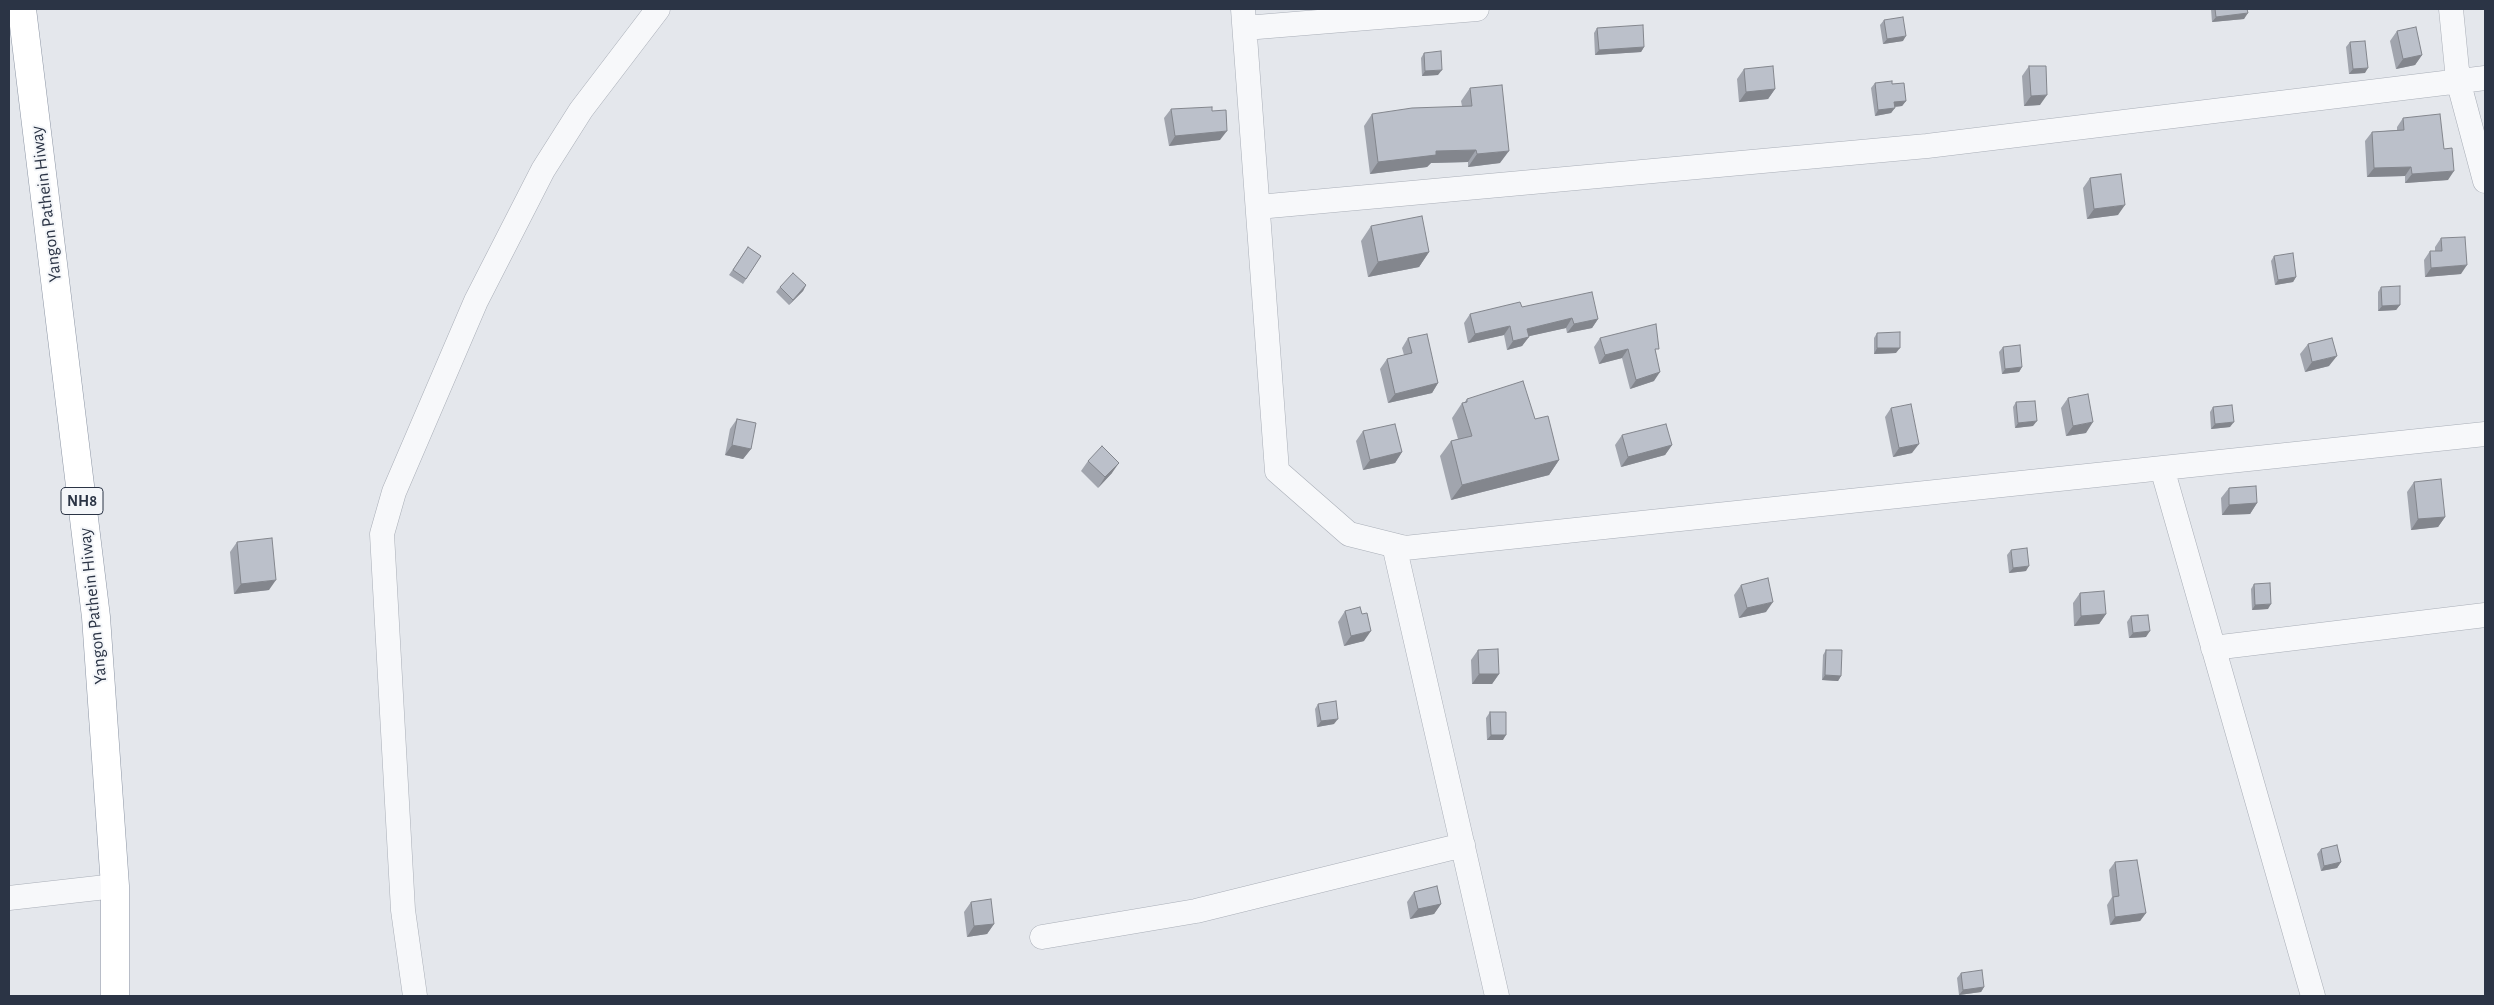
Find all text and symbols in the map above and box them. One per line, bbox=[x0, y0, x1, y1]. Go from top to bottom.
street label: Yangon Pathein Hiway bbox=[26, 125, 66, 283]
road number: NH8 bbox=[61, 488, 103, 514]
street label: Yangon Pathein Hiway bbox=[74, 527, 112, 685]

